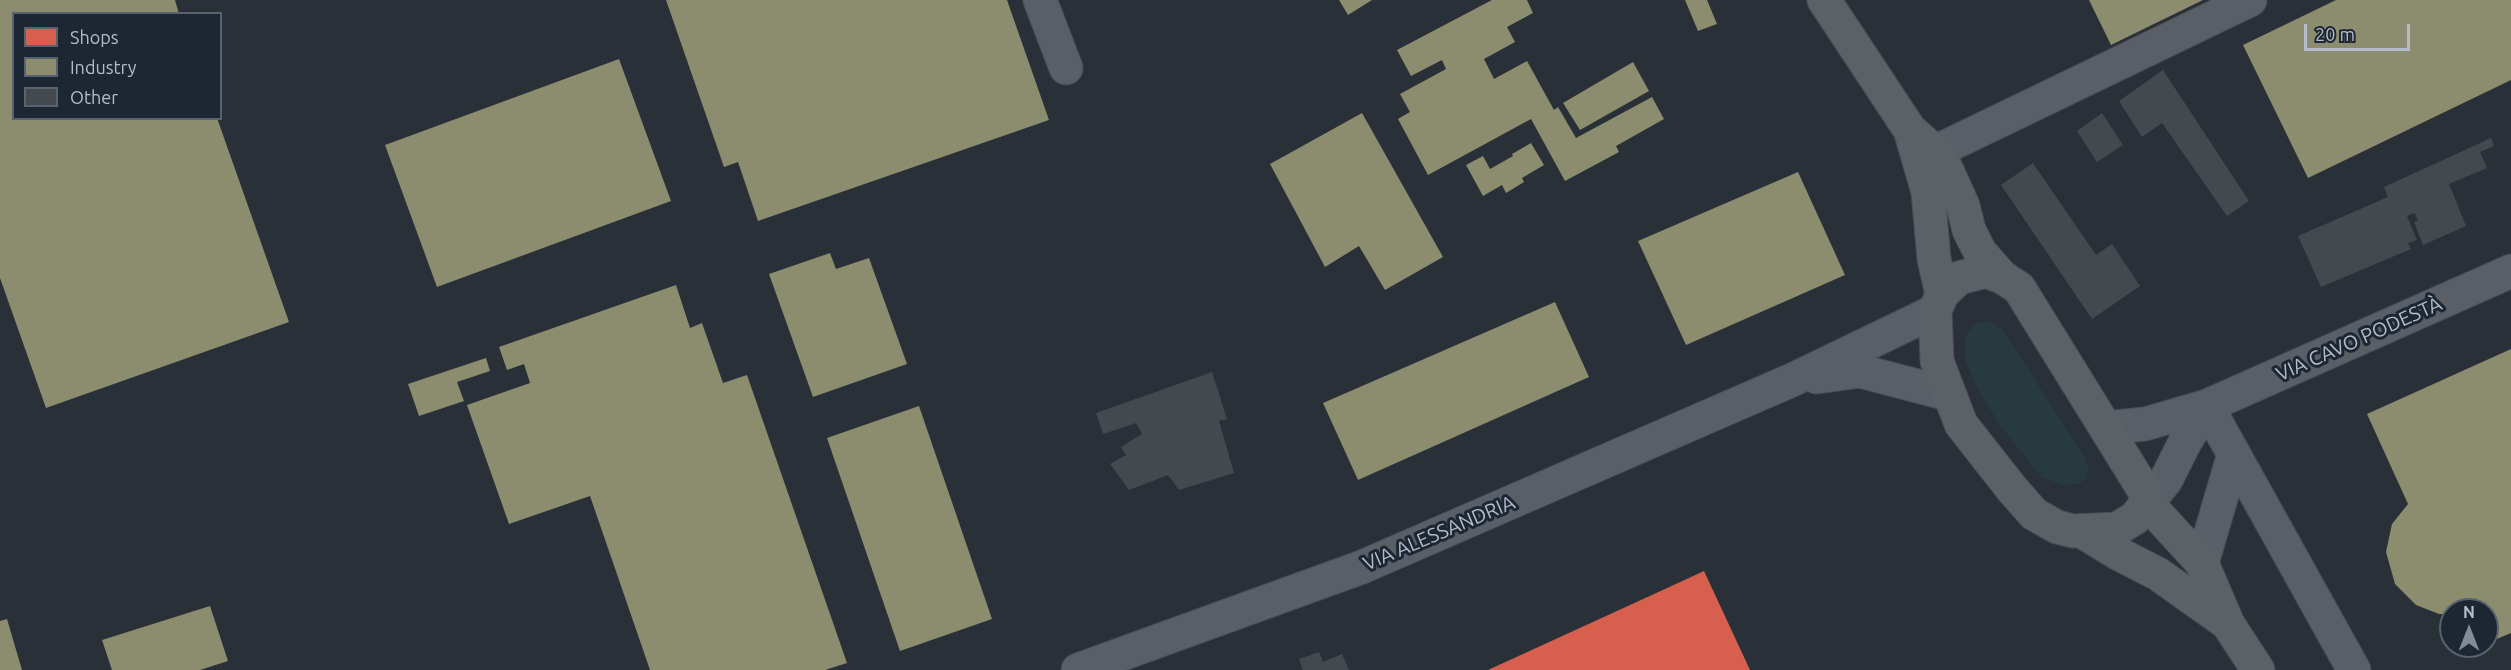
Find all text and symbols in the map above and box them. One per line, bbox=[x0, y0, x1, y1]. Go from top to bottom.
legend bbox=[12, 12, 222, 120]
scale bar bbox=[2307, 12, 2414, 50]
text: 20 m bbox=[2315, 24, 2355, 44]
text: Shops bbox=[70, 27, 119, 47]
text: Industry bbox=[70, 57, 136, 77]
text: Other bbox=[70, 87, 118, 107]
street label: VIA CAVO PODESTÀ bbox=[2272, 292, 2446, 386]
street label: VIA ALESSANDRIA bbox=[1359, 490, 1519, 576]
north arrow bbox=[2439, 598, 2499, 658]
text: N bbox=[2463, 603, 2475, 621]

